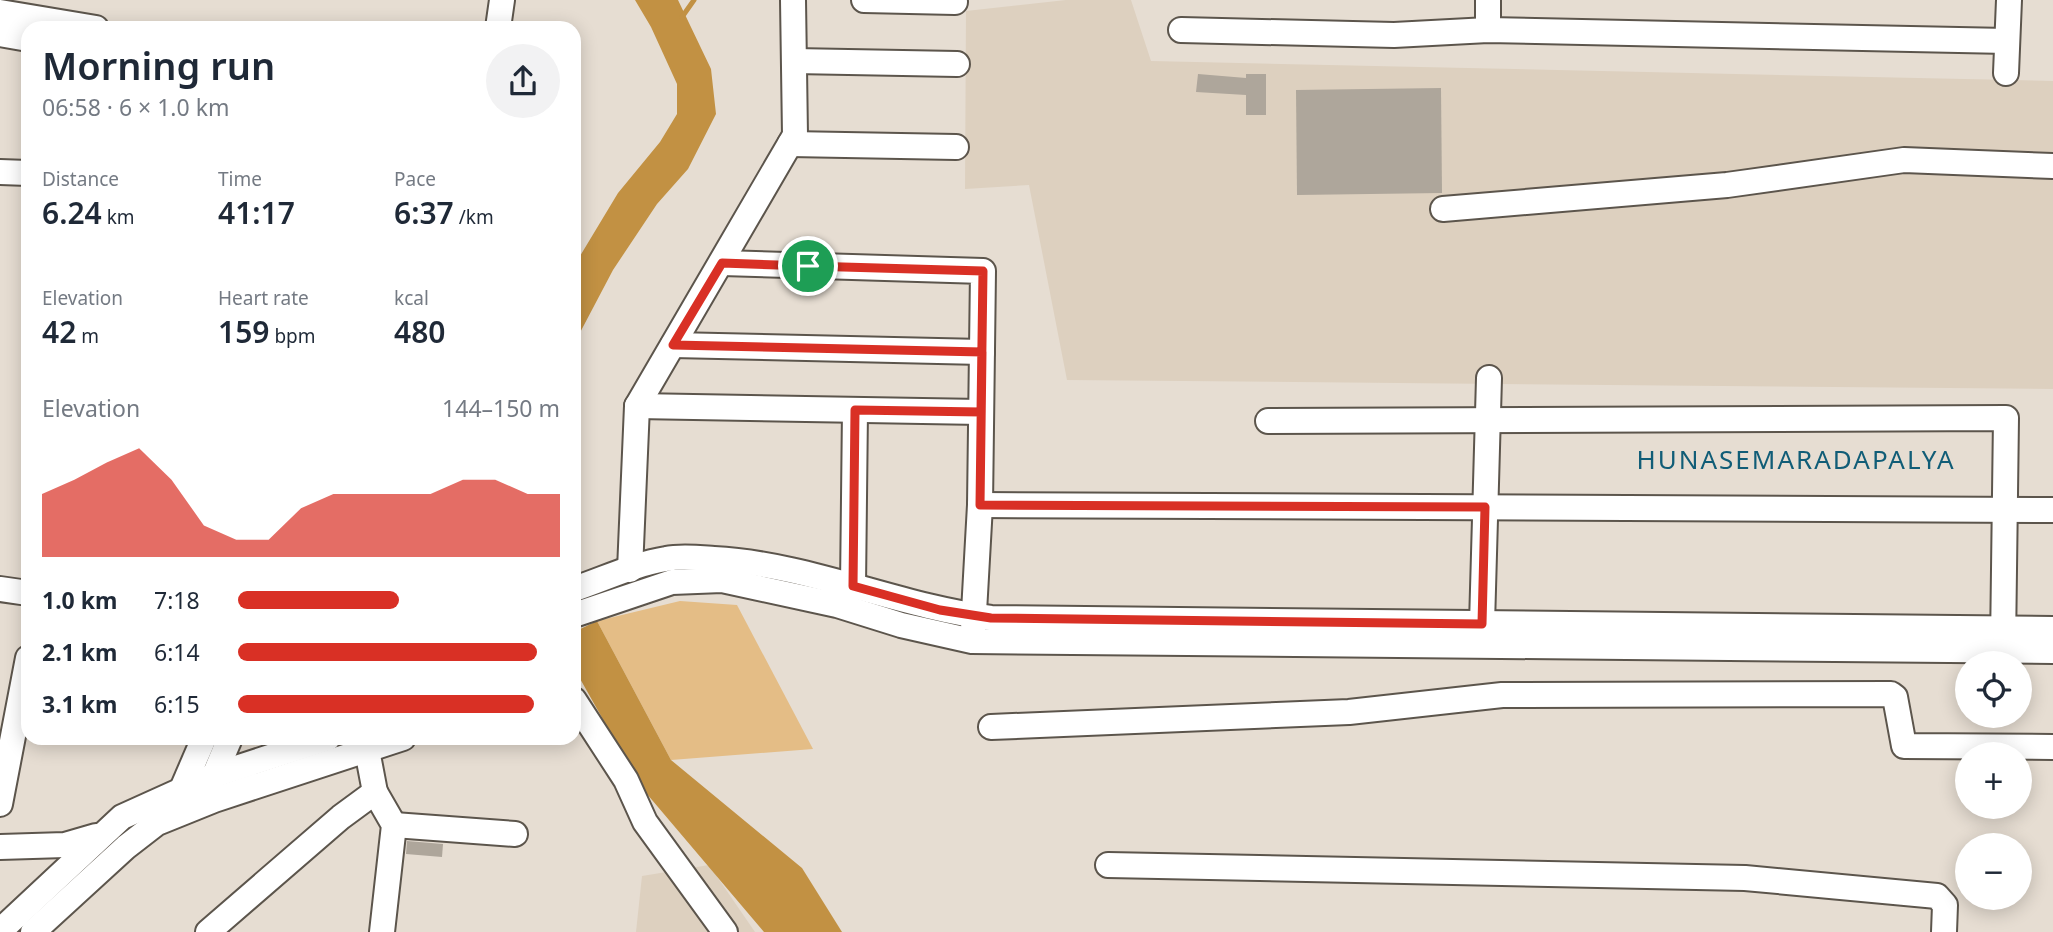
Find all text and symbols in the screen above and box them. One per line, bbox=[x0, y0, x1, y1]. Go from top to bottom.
text: Morning run bbox=[42, 39, 275, 91]
button: share bbox=[486, 44, 560, 118]
text: 06:58 · 6 × 1.0 km bbox=[42, 91, 229, 123]
text: Distance bbox=[42, 166, 119, 192]
text: Time bbox=[218, 166, 262, 192]
text: Pace bbox=[394, 166, 436, 192]
text: 6.24 bbox=[42, 192, 102, 233]
text: 41:17 bbox=[218, 192, 295, 233]
text: 6:37 bbox=[394, 192, 454, 233]
text: km bbox=[102, 204, 135, 230]
text: /km bbox=[454, 204, 494, 230]
pin bbox=[778, 236, 838, 296]
icon: arrive bbox=[789, 247, 827, 285]
text: Elevation bbox=[42, 285, 123, 311]
text: Heart rate bbox=[218, 285, 309, 311]
text: kcal bbox=[394, 285, 429, 311]
text: 42 bbox=[42, 311, 76, 352]
text: 159 bbox=[218, 311, 269, 352]
text: 480 bbox=[394, 311, 445, 352]
text: m bbox=[76, 323, 99, 349]
text: bpm bbox=[269, 323, 316, 349]
text: Elevation bbox=[42, 392, 140, 424]
text: 144–150 m bbox=[442, 392, 560, 424]
district label: HUNASEMARADAPALYA bbox=[1636, 441, 1956, 477]
text: 1.0 km bbox=[42, 584, 117, 616]
text: 7:18 bbox=[154, 584, 200, 616]
text: 2.1 km bbox=[42, 636, 117, 668]
text: 6:14 bbox=[154, 636, 200, 668]
map controls bbox=[1955, 651, 2032, 910]
button: locate bbox=[1955, 651, 2032, 728]
text: 3.1 km bbox=[42, 688, 117, 720]
text: 6:15 bbox=[154, 688, 200, 720]
button: + bbox=[1955, 742, 2032, 819]
button: − bbox=[1955, 833, 2032, 910]

